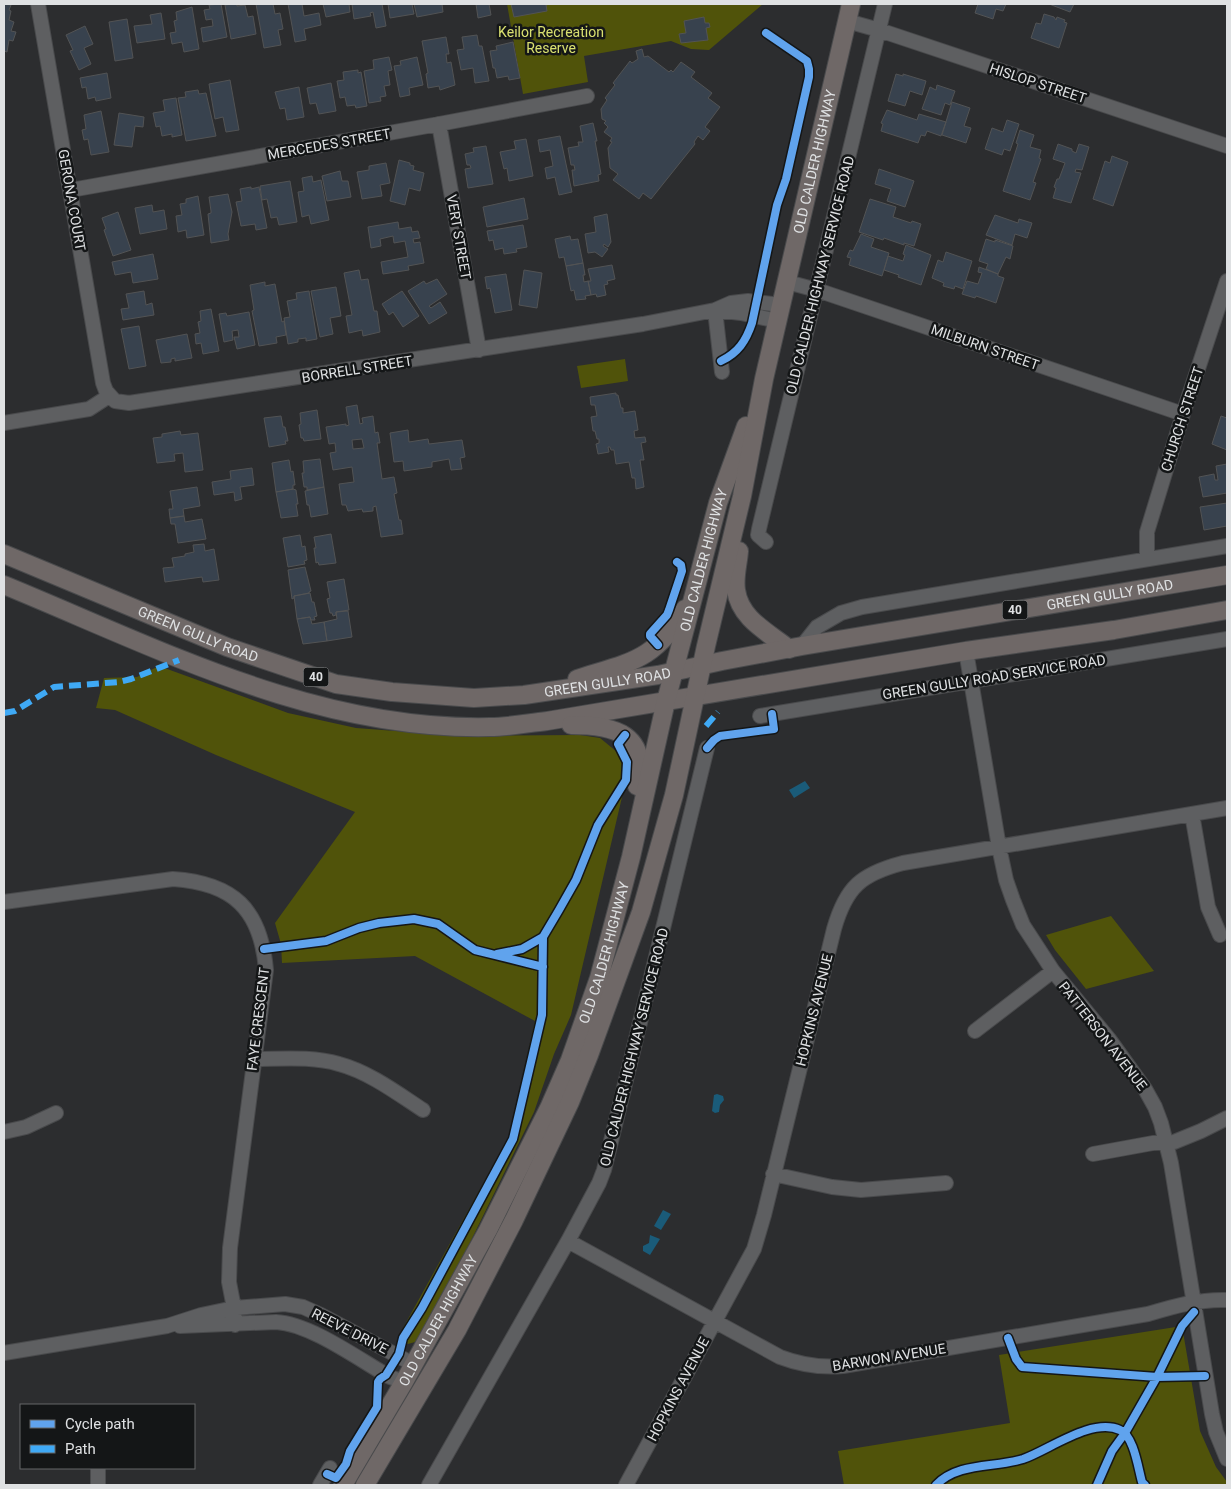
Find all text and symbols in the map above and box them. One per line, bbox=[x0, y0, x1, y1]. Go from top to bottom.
park label: Keilor Recreation Reserve bbox=[498, 24, 604, 56]
street label: HISLOP STREET bbox=[988, 60, 1089, 106]
street label: OLD CALDER HIGHWAY bbox=[790, 88, 839, 235]
street label: MERCEDES STREET bbox=[266, 125, 392, 163]
street label: GERONA COURT bbox=[55, 148, 89, 253]
street label: OLD CALDER HIGHWAY SERVICE ROAD bbox=[783, 154, 857, 396]
street label: VERT STREET bbox=[444, 193, 474, 281]
street label: MILBURN STREET bbox=[929, 321, 1042, 373]
street label: BORRELL STREET bbox=[301, 352, 414, 386]
street label: CHURCH STREET bbox=[1158, 364, 1207, 473]
street label: OLD CALDER HIGHWAY bbox=[677, 486, 731, 633]
street label: GREEN GULLY ROAD bbox=[1045, 576, 1174, 613]
road number: 40 bbox=[1002, 600, 1028, 620]
street label: GREEN GULLY ROAD bbox=[136, 603, 260, 665]
street label: GREEN GULLY ROAD SERVICE ROAD bbox=[881, 651, 1107, 703]
street label: GREEN GULLY ROAD bbox=[543, 664, 672, 700]
road number: 40 bbox=[304, 668, 328, 686]
street label: OLD CALDER HIGHWAY bbox=[576, 879, 632, 1026]
street label: OLD CALDER HIGHWAY SERVICE ROAD bbox=[597, 926, 671, 1168]
street label: HOPKINS AVENUE bbox=[792, 952, 836, 1068]
street label: FAYE CRESCENT bbox=[244, 966, 272, 1072]
street label: PATTERSON AVENUE bbox=[1056, 979, 1150, 1094]
street label: OLD CALDER HIGHWAY bbox=[395, 1252, 481, 1389]
street label: REEVE DRIVE bbox=[309, 1305, 391, 1357]
street label: HOPKINS AVENUE bbox=[644, 1334, 712, 1444]
street label: BARWON AVENUE bbox=[831, 1340, 947, 1374]
legend bbox=[20, 1404, 195, 1469]
text: Cycle path bbox=[65, 1415, 135, 1433]
text: Path bbox=[65, 1440, 96, 1458]

